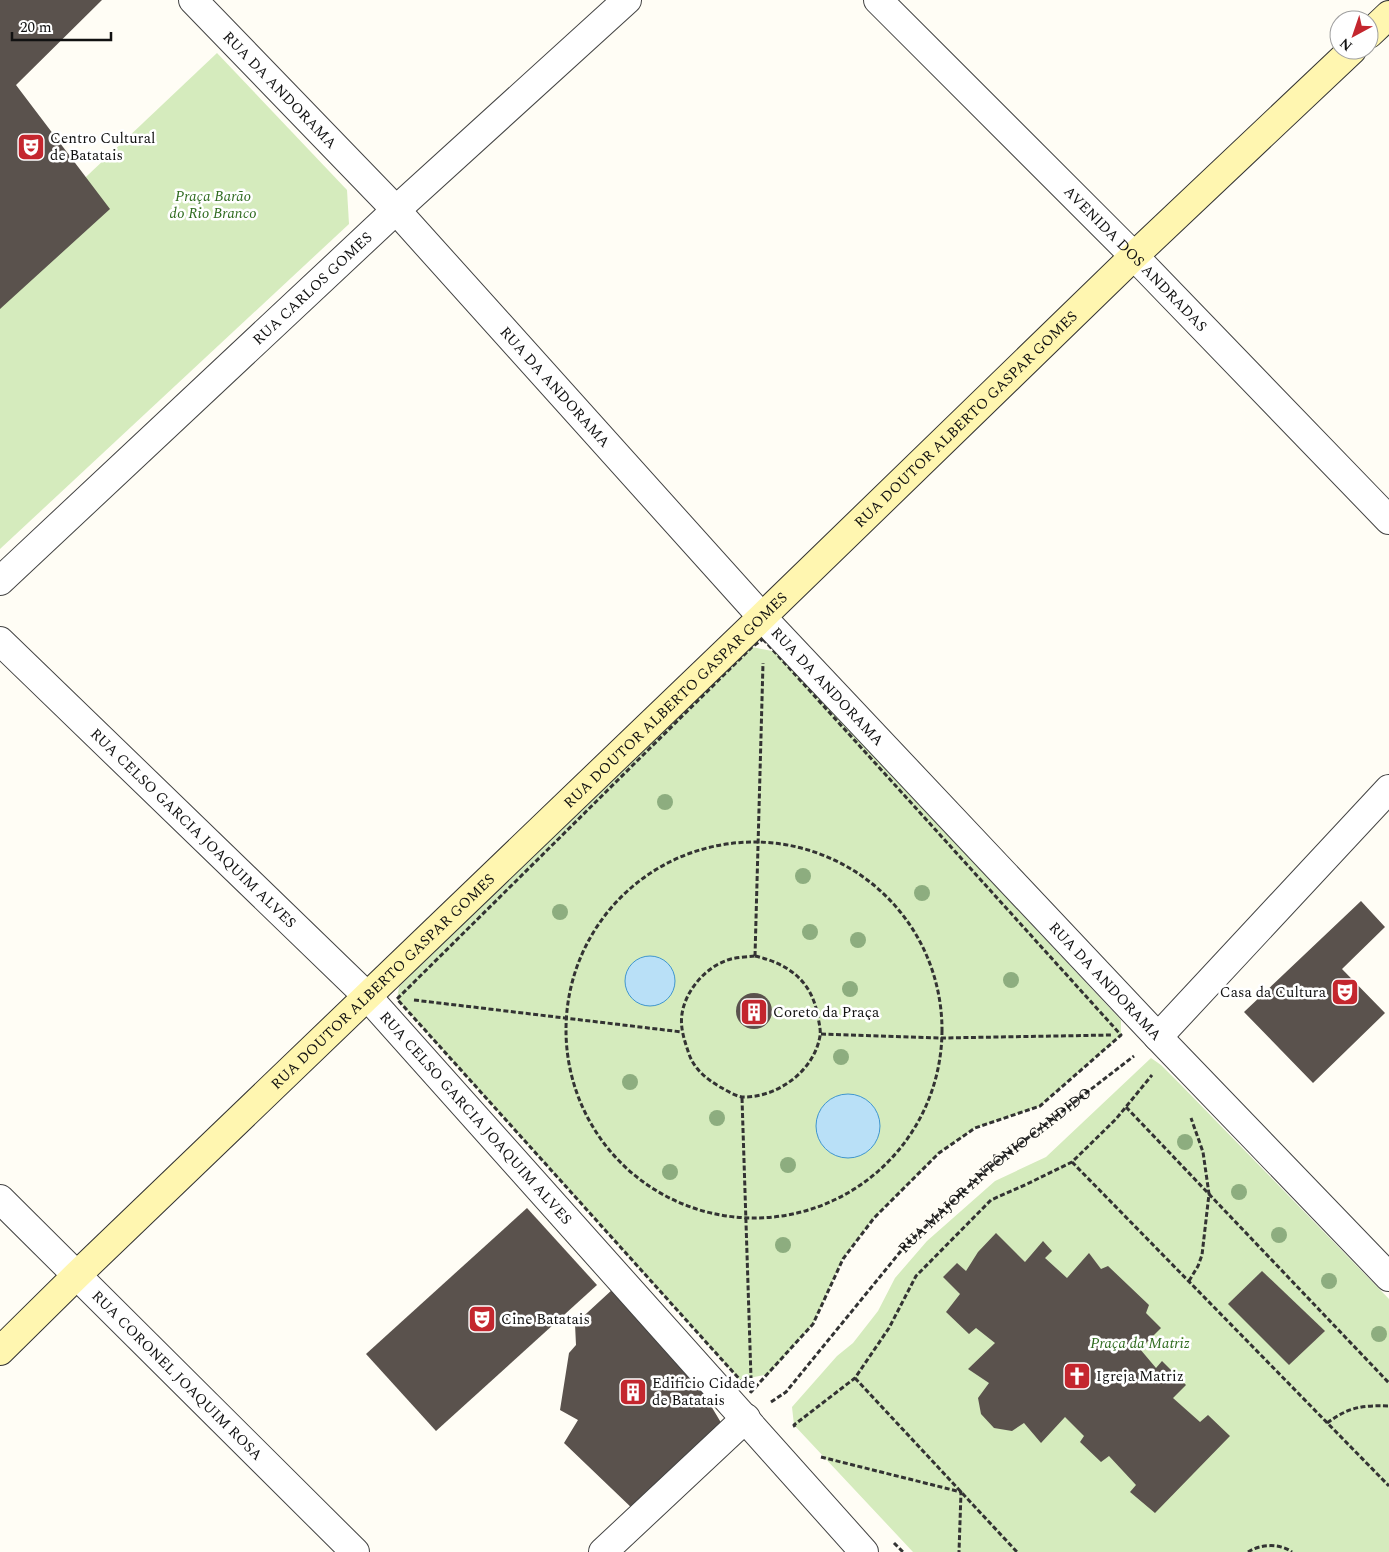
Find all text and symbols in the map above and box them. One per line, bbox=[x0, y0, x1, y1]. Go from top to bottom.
scale bar bbox=[12, 10, 111, 42]
north arrow bbox=[1329, 10, 1379, 60]
text: 20 m bbox=[20, 16, 52, 39]
street label: RUA DA ANDORAMA bbox=[217, 26, 342, 154]
text: N bbox=[1335, 33, 1357, 56]
place label: Centro Cultural de Batatais bbox=[50, 127, 155, 167]
theatre icon: Centro Cultural de Batatais bbox=[16, 132, 46, 162]
street label: AVENIDA DOS ANDRADAS bbox=[1058, 181, 1212, 337]
park label: Praça Barão do Rio Branco bbox=[169, 185, 257, 225]
street label: RUA CARLOS GOMES bbox=[248, 227, 378, 351]
street label: RUA DOUTOR ALBERTO GASPAR GOMES bbox=[849, 306, 1083, 534]
street label: RUA DA ANDORAMA bbox=[494, 321, 616, 453]
street label: RUA DOUTOR ALBERTO GASPAR GOMES bbox=[558, 587, 793, 814]
street label: RUA DA ANDORAMA bbox=[765, 622, 889, 752]
street label: RUA CELSO GARCIA JOAQUIM ALVES bbox=[85, 723, 301, 934]
street label: RUA DOUTOR ALBERTO GASPAR GOMES bbox=[266, 868, 500, 1095]
street label: RUA DA ANDORAMA bbox=[1043, 917, 1167, 1046]
theatre icon: Casa da Cultura bbox=[1330, 977, 1360, 1007]
place label: Casa da Cultura bbox=[1220, 981, 1327, 1004]
building icon: Coreto da Praça bbox=[739, 997, 769, 1027]
place label: Coreto da Praça bbox=[773, 1001, 880, 1024]
street label: RUA CELSO GARCIA JOAQUIM ALVES bbox=[374, 1006, 577, 1230]
street label: RUA MAJOR ANTÔNIO CANDIDO bbox=[893, 1082, 1097, 1258]
street label: RUA CORONEL JOAQUIM ROSA bbox=[86, 1285, 268, 1466]
theatre icon: Cine Batatais bbox=[467, 1304, 497, 1334]
place label: Cine Batatais bbox=[501, 1308, 590, 1331]
park label: Praça da Matriz bbox=[1090, 1332, 1190, 1355]
church icon: Igreja Matriz bbox=[1062, 1361, 1092, 1391]
place label: Igreja Matriz bbox=[1096, 1365, 1184, 1388]
place label: Edificio Cidade de Batatais bbox=[652, 1372, 755, 1412]
building icon: Edificio Cidade de Batatais bbox=[618, 1377, 648, 1407]

